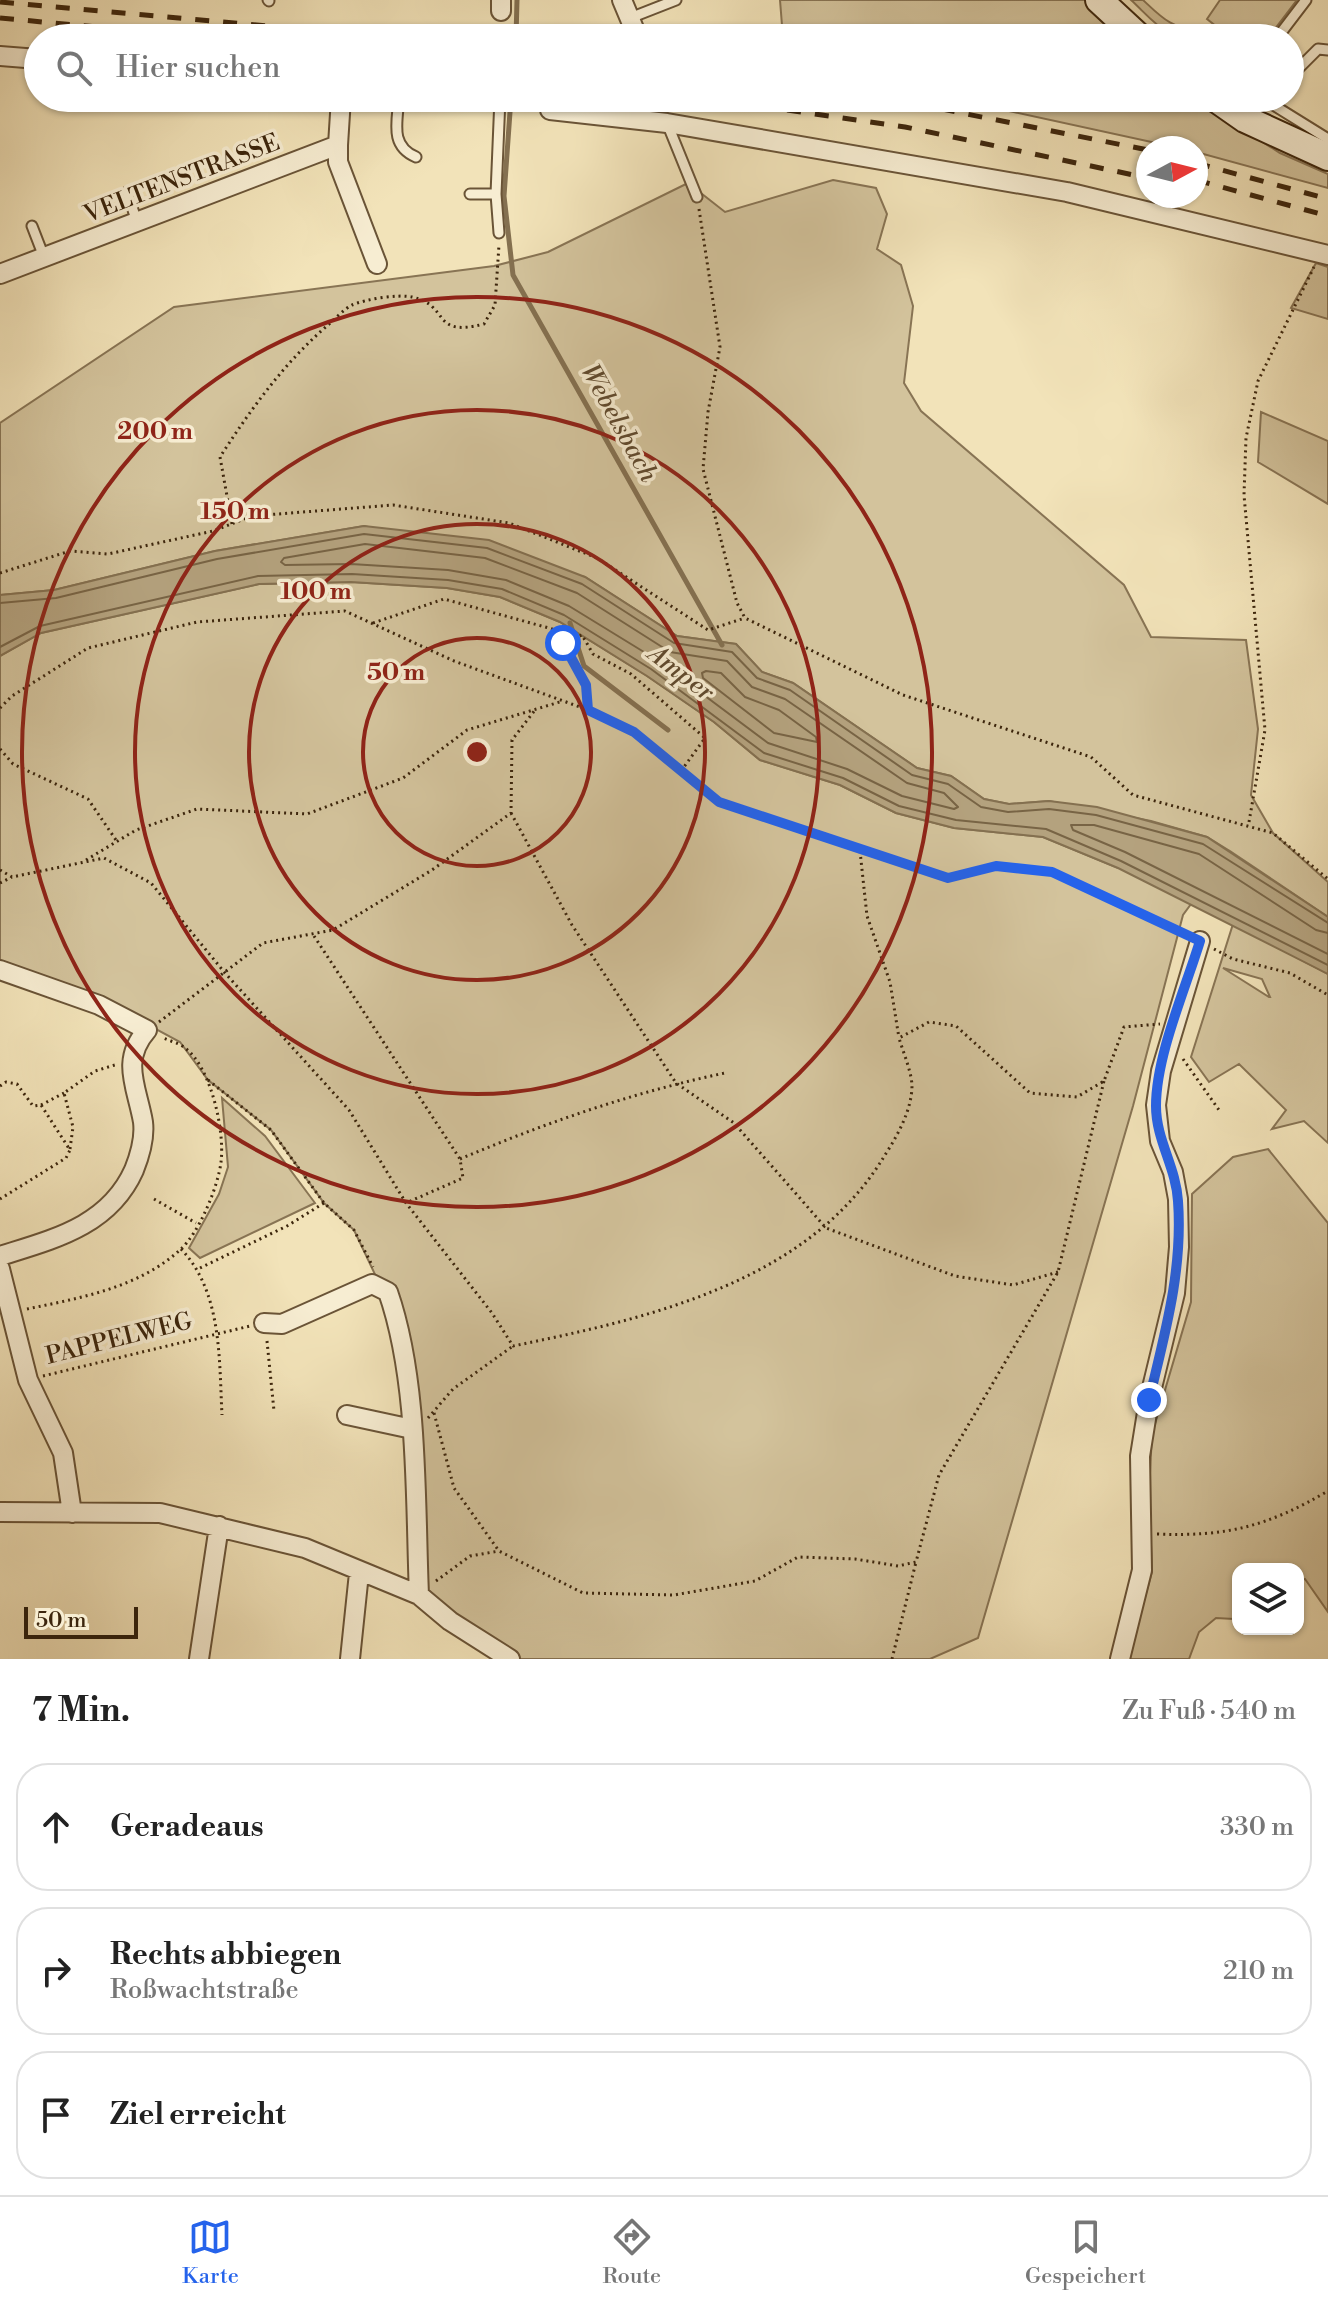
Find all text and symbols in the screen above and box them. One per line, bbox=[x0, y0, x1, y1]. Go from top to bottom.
search box bbox=[24, 24, 1304, 112]
icon: search bbox=[52, 46, 96, 90]
text: Hier suchen bbox=[116, 49, 280, 87]
street label: VELTENSTRASSE bbox=[79, 128, 284, 230]
north arrow bbox=[1136, 136, 1208, 208]
water label: Webelsbach bbox=[573, 358, 665, 488]
text: 200 m bbox=[117, 417, 193, 447]
text: 150 m bbox=[200, 497, 270, 527]
text: 100 m bbox=[280, 577, 352, 607]
route start bbox=[545, 625, 581, 661]
water label: Amper bbox=[639, 636, 721, 709]
text: 50 m bbox=[367, 658, 425, 688]
centre of rings bbox=[463, 738, 491, 766]
street label: PAPPELWEG bbox=[43, 1306, 196, 1372]
route end bbox=[1131, 1382, 1167, 1418]
map controls bbox=[1232, 1563, 1304, 1635]
button: layers bbox=[1232, 1563, 1304, 1635]
scale bar bbox=[24, 1603, 138, 1639]
text: 50 m bbox=[36, 1607, 87, 1634]
text: 7 Min. bbox=[32, 1690, 130, 1732]
text: Zu Fuß · 540 m bbox=[1122, 1695, 1296, 1727]
icon: ahead bbox=[34, 1805, 78, 1849]
text: Geradeaus bbox=[110, 1808, 264, 1846]
text: 330 m bbox=[1220, 1811, 1294, 1843]
text: Rechts abbiegen bbox=[110, 1936, 341, 1974]
icon: right bbox=[34, 1949, 78, 1993]
text: 210 m bbox=[1223, 1955, 1294, 1987]
text: Roßwachtstraße bbox=[110, 1974, 299, 2006]
icon: arrive bbox=[34, 2093, 78, 2137]
text: Ziel erreicht bbox=[110, 2096, 286, 2134]
tab: Karte bbox=[182, 2215, 239, 2290]
tab: Route bbox=[603, 2215, 661, 2290]
tab: Gespeichert bbox=[1025, 2215, 1146, 2290]

